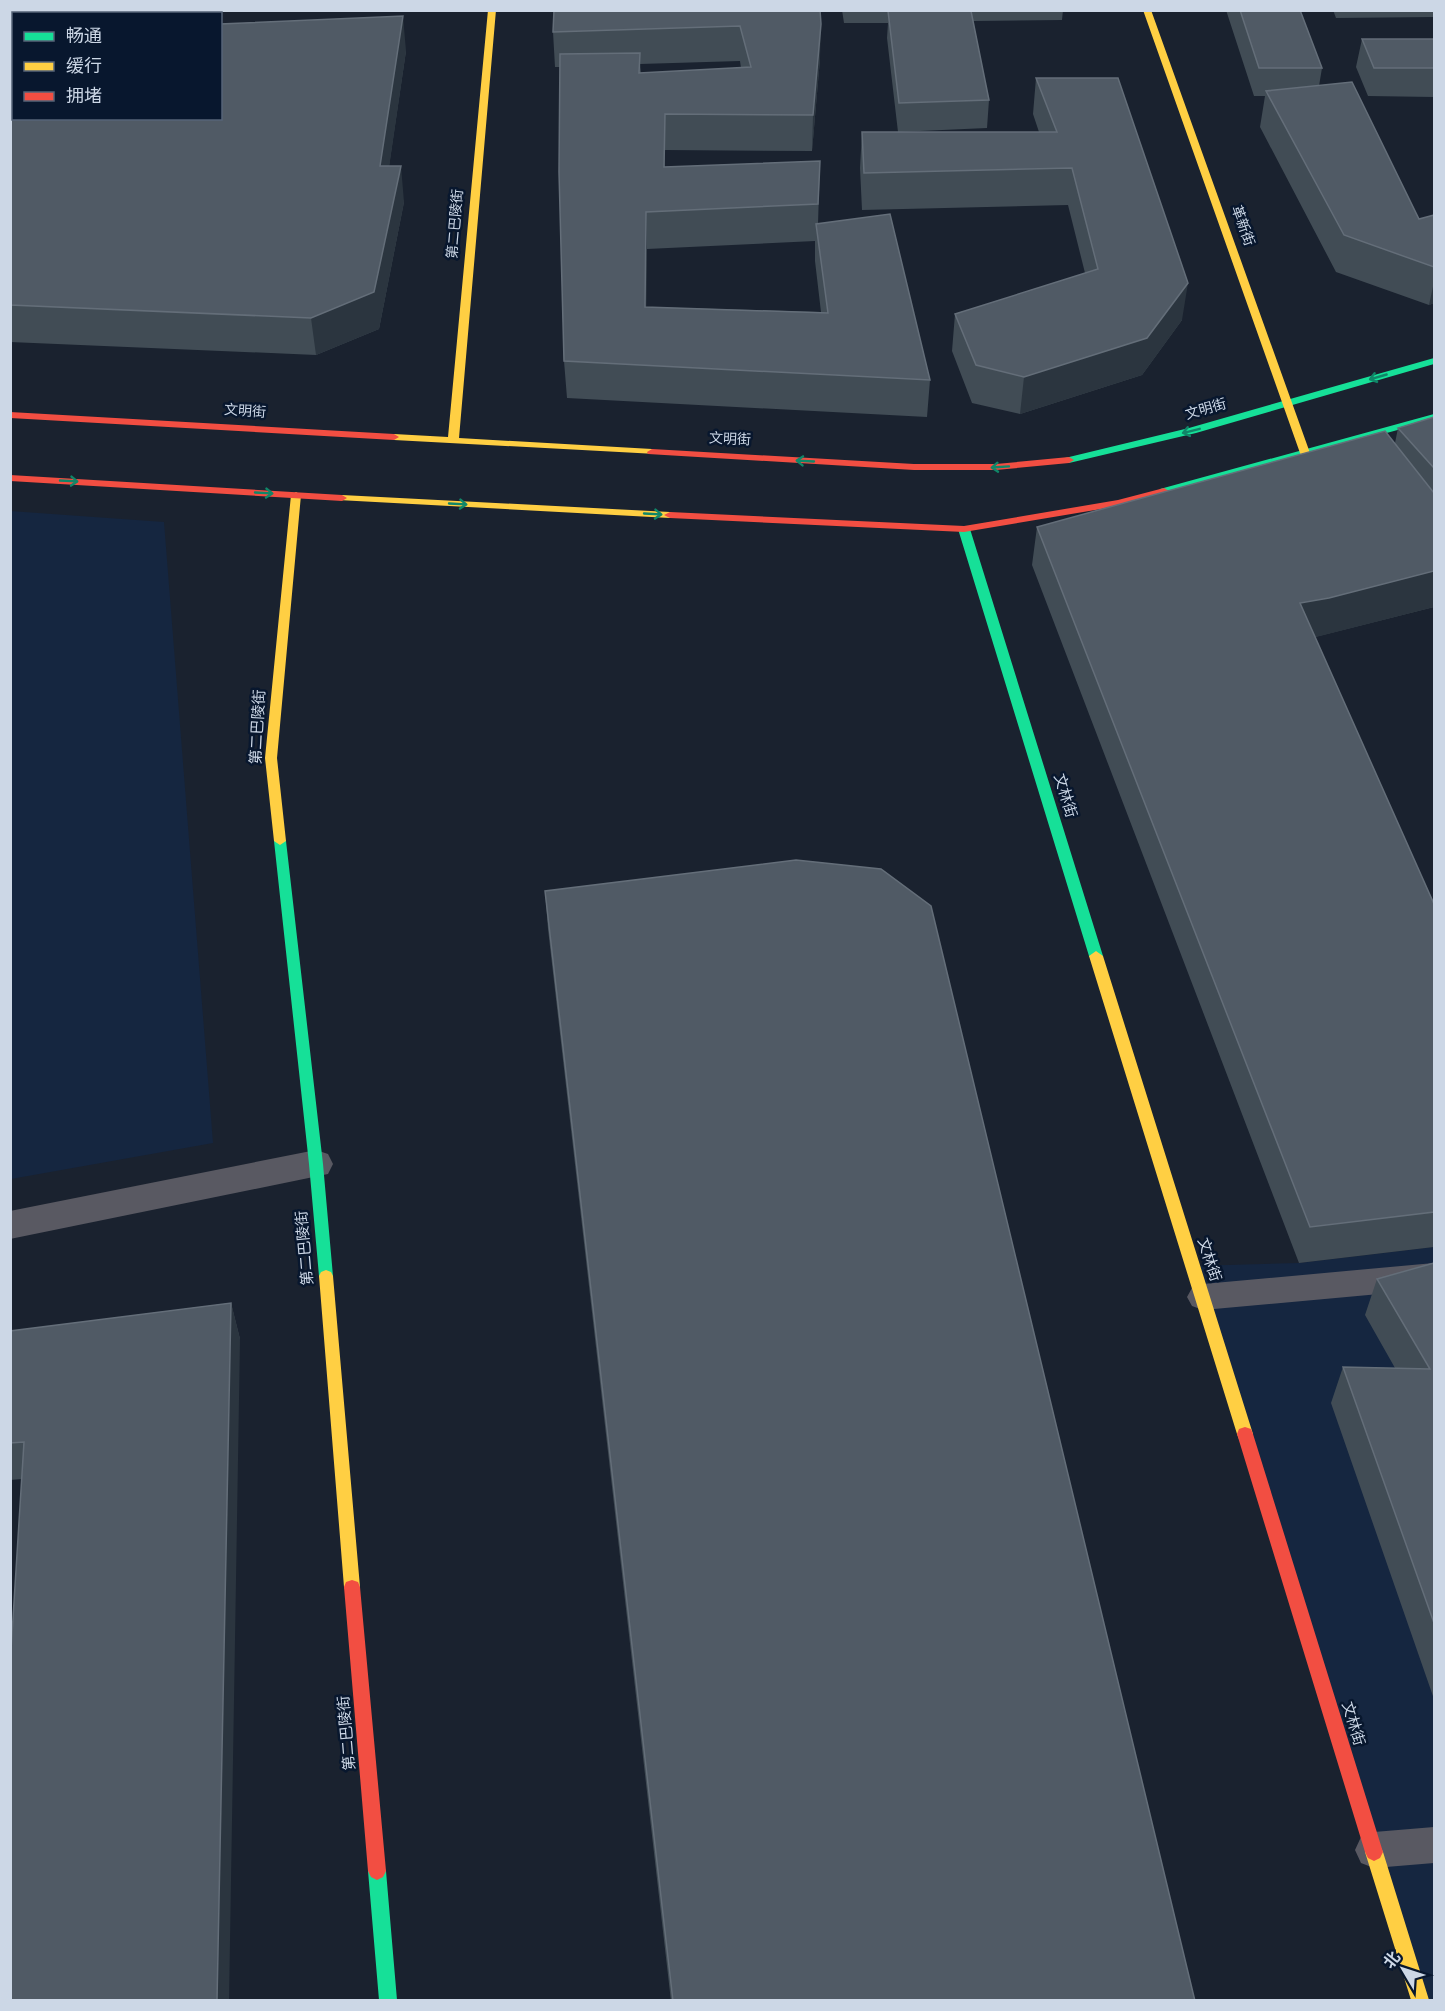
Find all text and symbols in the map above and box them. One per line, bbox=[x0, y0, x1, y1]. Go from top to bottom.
legend bbox=[12, 12, 222, 120]
text: 畅通 bbox=[66, 26, 102, 49]
text: 缓行 bbox=[66, 56, 102, 79]
text: 拥堵 bbox=[66, 86, 102, 109]
street label: 第二巴陵街 bbox=[443, 188, 468, 260]
street label: 革新街 bbox=[1227, 203, 1257, 249]
one-way arrow bbox=[1369, 372, 1388, 383]
street label: 文明街 bbox=[1183, 396, 1229, 424]
street label: 文明街 bbox=[223, 402, 267, 422]
one-way arrow bbox=[1182, 426, 1201, 437]
street label: 文明街 bbox=[709, 430, 751, 450]
one-way arrow bbox=[795, 455, 815, 466]
one-way arrow bbox=[990, 461, 1010, 472]
one-way arrow bbox=[58, 476, 78, 487]
one-way arrow bbox=[253, 487, 273, 498]
one-way arrow bbox=[448, 499, 468, 510]
one-way arrow bbox=[643, 508, 662, 519]
street label: 第二巴陵街 bbox=[248, 689, 270, 765]
street label: 文林街 bbox=[1048, 772, 1080, 820]
street label: 第二巴陵街 bbox=[293, 1210, 319, 1286]
street label: 文林街 bbox=[1192, 1236, 1224, 1284]
street label: 第二巴陵街 bbox=[335, 1695, 361, 1771]
street label: 文林街 bbox=[1336, 1700, 1368, 1748]
north arrow bbox=[1373, 1939, 1433, 1999]
text: 北 bbox=[1380, 1948, 1406, 1973]

